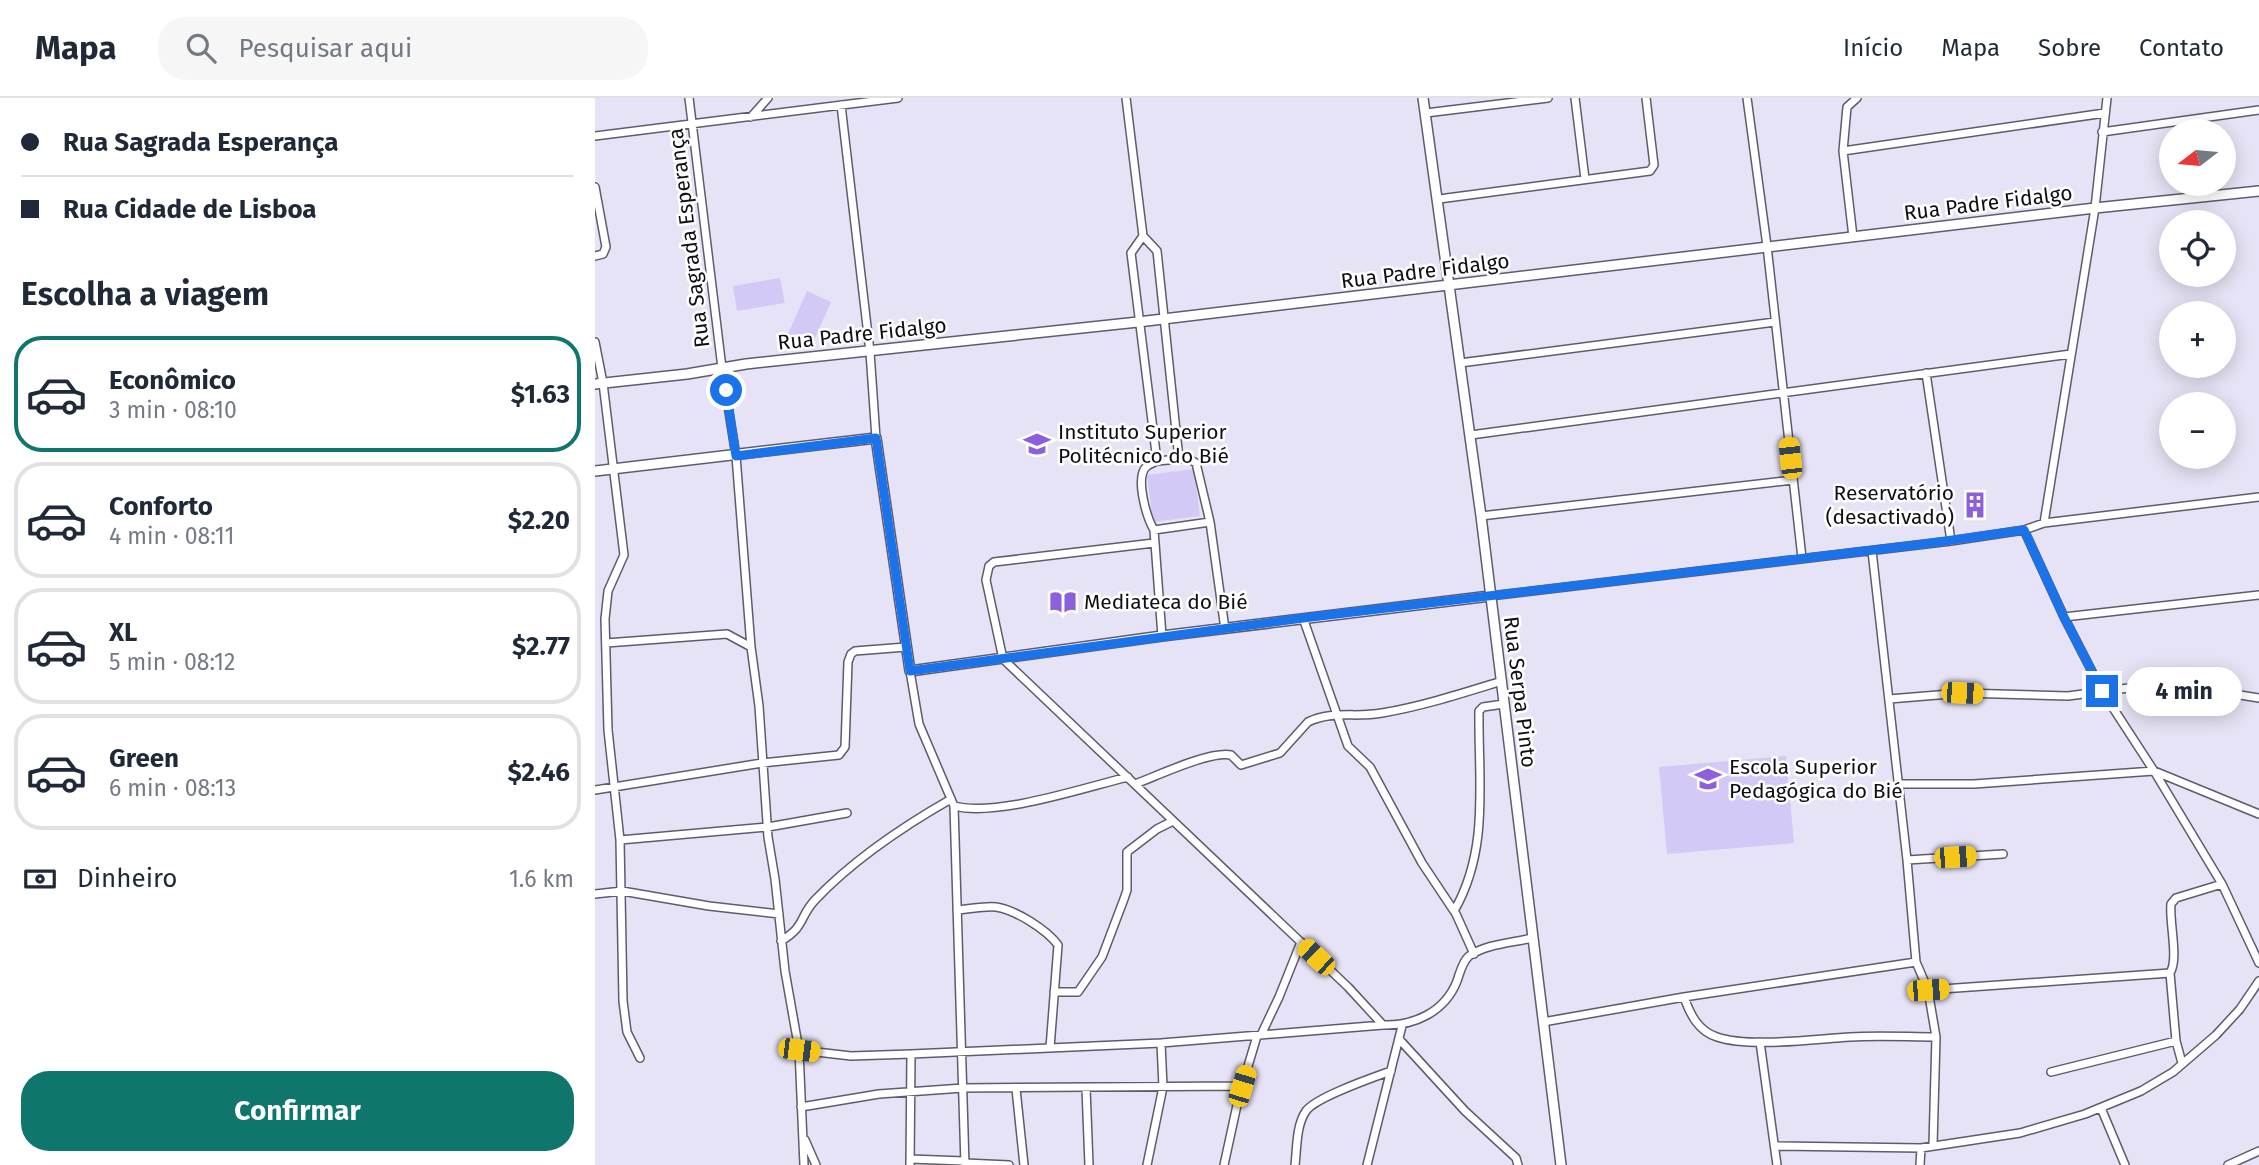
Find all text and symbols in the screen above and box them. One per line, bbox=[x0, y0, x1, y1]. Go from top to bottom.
search box bbox=[158, 17, 648, 80]
text: Mapa bbox=[35, 28, 116, 68]
icon: search bbox=[182, 29, 220, 67]
text: Pesquisar aqui bbox=[238, 33, 412, 64]
text: Início bbox=[1843, 34, 1903, 62]
text: Mapa bbox=[1941, 34, 2000, 62]
text: Sobre bbox=[2038, 34, 2101, 62]
text: Contato bbox=[2139, 34, 2224, 62]
north arrow bbox=[2159, 119, 2237, 196]
map controls bbox=[2159, 119, 2236, 469]
text: Rua Sagrada Esperança bbox=[63, 127, 338, 158]
street label: Rua Sagrada Esperança bbox=[663, 127, 715, 349]
street label: Rua Padre Fidalgo bbox=[1902, 180, 2074, 226]
text: Rua Cidade de Lisboa bbox=[63, 194, 317, 225]
button: locate bbox=[2159, 210, 2236, 287]
street label: Rua Padre Fidalgo bbox=[1339, 248, 1511, 294]
text: Escolha a viagem bbox=[21, 275, 269, 313]
button: + bbox=[2159, 301, 2236, 378]
street label: Rua Padre Fidalgo bbox=[776, 312, 948, 356]
icon: car bbox=[25, 363, 88, 426]
text: Econômico bbox=[109, 365, 236, 396]
route start bbox=[710, 374, 742, 406]
text: $1.63 bbox=[511, 379, 570, 410]
button: − bbox=[2159, 392, 2236, 469]
text: 3 min · 08:10 bbox=[109, 396, 237, 424]
place label: Instituto Superior Politécnico do Bié bbox=[1058, 419, 1229, 469]
school or university icon: Instituto Superior Politécnico do Bié bbox=[1022, 429, 1052, 459]
car bbox=[1778, 436, 1803, 480]
place label: Reservatório (desactivado) bbox=[1826, 480, 1954, 530]
icon: car bbox=[25, 489, 88, 552]
building icon: Reservatório (desactivado) bbox=[1960, 490, 1990, 520]
text: Conforto bbox=[109, 491, 213, 522]
text: $2.20 bbox=[508, 505, 570, 536]
text: 4 min · 08:11 bbox=[109, 522, 234, 550]
library icon: Mediateca do Bié bbox=[1048, 587, 1078, 617]
place label: Mediateca do Bié bbox=[1084, 589, 1248, 615]
icon: car bbox=[25, 615, 88, 678]
street label: Rua Serpa Pinto bbox=[1498, 615, 1542, 769]
text: XL bbox=[109, 617, 137, 648]
text: $2.77 bbox=[512, 631, 570, 662]
text: 5 min · 08:12 bbox=[109, 648, 235, 676]
callout: 4 min bbox=[2127, 666, 2242, 716]
route end bbox=[2086, 675, 2118, 707]
text: 4 min bbox=[2155, 677, 2213, 705]
car bbox=[1941, 682, 1984, 704]
icon: car bbox=[25, 741, 88, 804]
text: Green bbox=[109, 743, 179, 774]
place label: Escola Superior Pedagógica do Bié bbox=[1729, 754, 1903, 804]
text: $2.46 bbox=[508, 757, 570, 788]
school or university icon: Escola Superior Pedagógica do Bié bbox=[1693, 764, 1723, 794]
text: 6 min · 08:13 bbox=[109, 774, 236, 802]
car bbox=[1934, 845, 1977, 869]
icon: cash bbox=[21, 860, 59, 898]
text: Dinheiro bbox=[77, 863, 178, 894]
text: 1.6 km bbox=[509, 865, 574, 893]
car bbox=[1294, 935, 1339, 979]
car bbox=[1907, 978, 1950, 1002]
car bbox=[777, 1037, 822, 1063]
car bbox=[1226, 1063, 1259, 1109]
button: Confirmar bbox=[21, 1071, 574, 1151]

